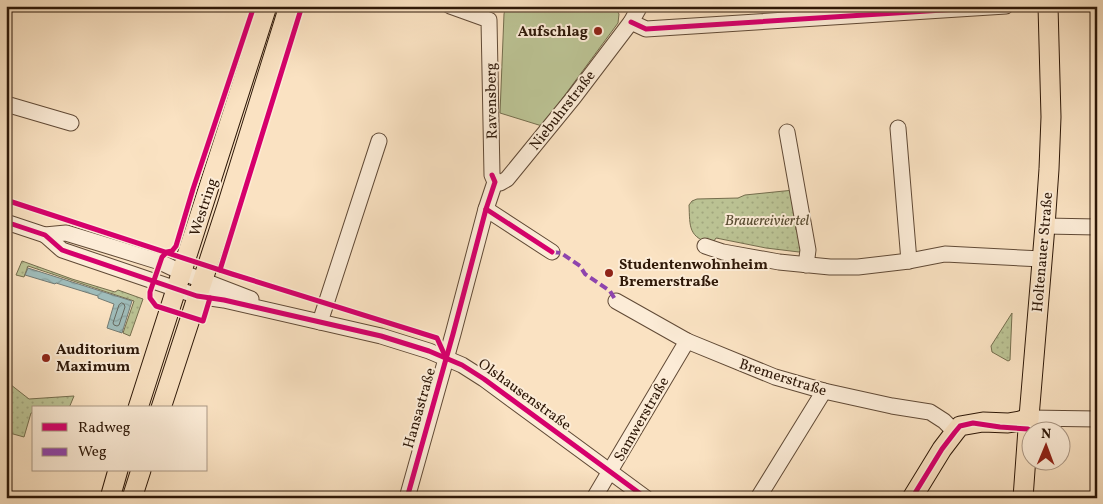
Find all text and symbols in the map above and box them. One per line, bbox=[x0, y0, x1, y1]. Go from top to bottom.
place label: Aufschlag bbox=[518, 22, 588, 43]
marker: Aufschlag bbox=[592, 25, 604, 37]
street label: Ravensberg bbox=[481, 62, 504, 140]
street label: Niebuhrstraße bbox=[525, 67, 601, 155]
street label: Westring bbox=[185, 175, 224, 239]
street label: Holtenauer Straße bbox=[1028, 191, 1059, 313]
park label: Brauereiviertel bbox=[725, 211, 810, 232]
place label: Studentenwohnheim Bremerstraße bbox=[619, 255, 768, 293]
marker: Studentenwohnheim Bremerstraße bbox=[603, 267, 615, 279]
place label: Auditorium Maximum bbox=[56, 340, 140, 378]
marker: Auditorium Maximum bbox=[40, 352, 52, 364]
street label: Olshausenstraße bbox=[473, 354, 575, 436]
street label: Bremerstraße bbox=[736, 354, 829, 402]
street label: Hansastraße bbox=[399, 366, 442, 451]
street label: Samwerstraße bbox=[610, 373, 675, 466]
legend bbox=[32, 406, 208, 472]
text: Radweg bbox=[78, 418, 131, 439]
north arrow bbox=[1020, 422, 1070, 472]
text: N bbox=[1041, 425, 1051, 444]
text: Weg bbox=[78, 442, 107, 463]

